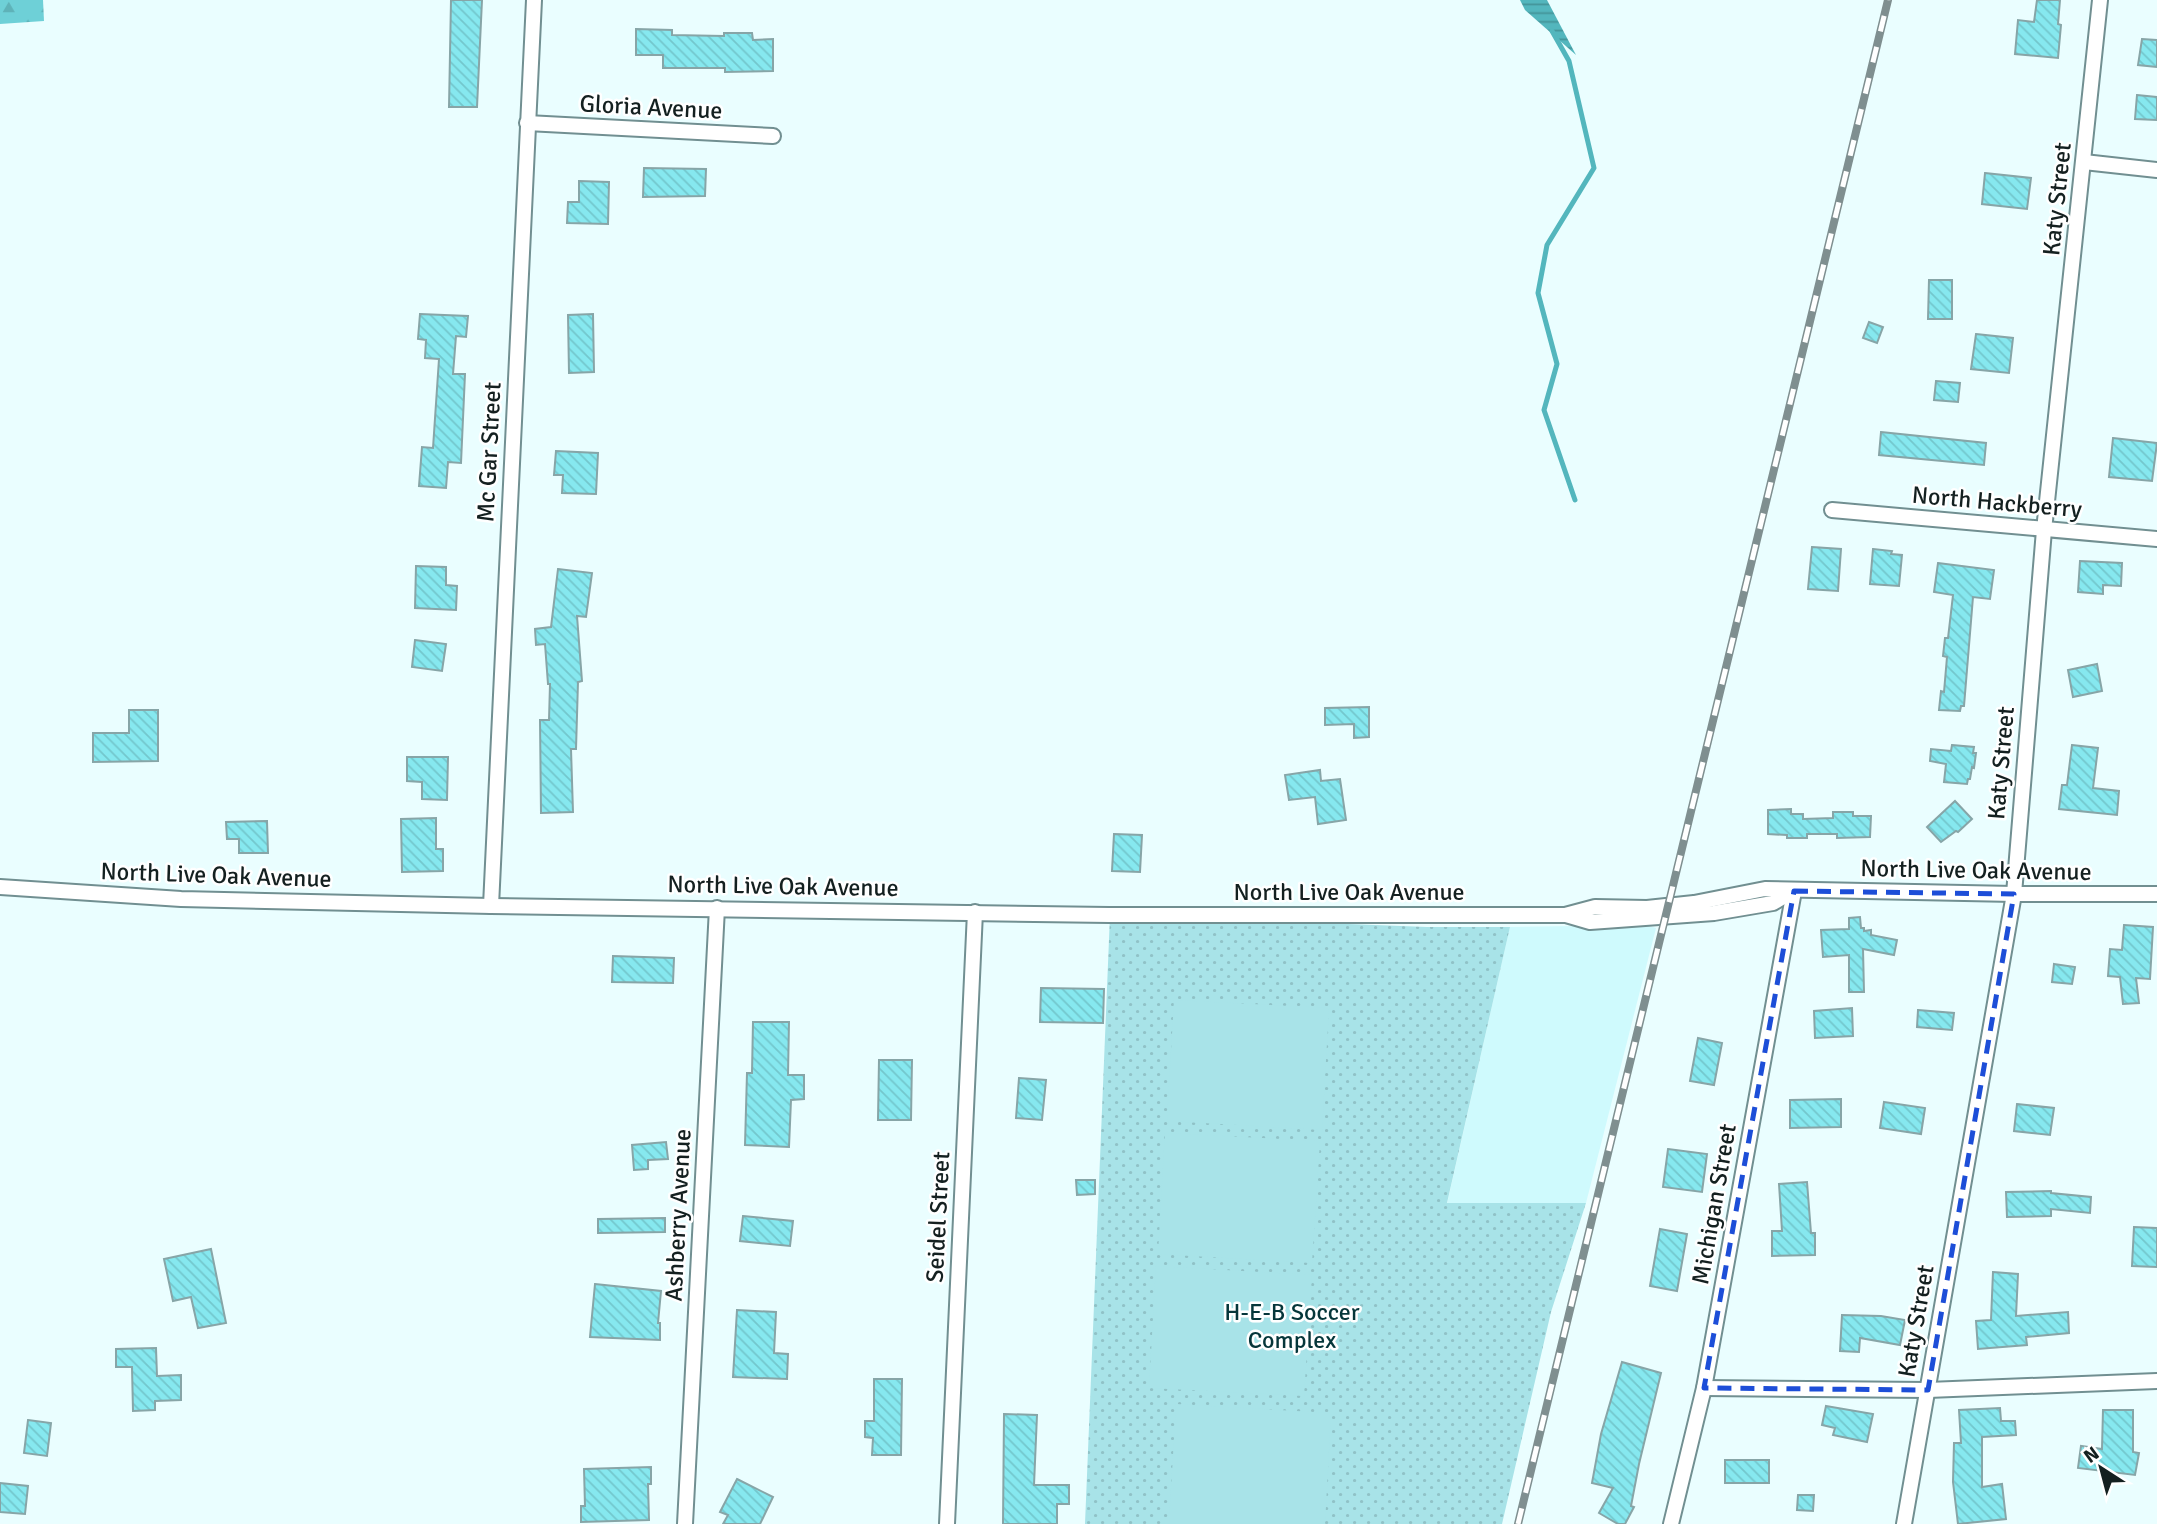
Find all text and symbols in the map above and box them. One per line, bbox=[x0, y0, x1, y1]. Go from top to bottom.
street label: Gloria Avenue bbox=[579, 88, 723, 126]
street label: Katy Street bbox=[2036, 141, 2078, 257]
street label: Mc Gar Street bbox=[470, 381, 508, 523]
street label: North Hackberry bbox=[1911, 480, 2083, 524]
street label: Katy Street bbox=[1981, 705, 2021, 821]
street label: North Live Oak Avenue bbox=[1860, 853, 2092, 887]
street label: North Live Oak Avenue bbox=[100, 856, 332, 894]
street label: North Live Oak Avenue bbox=[667, 869, 899, 903]
street label: North Live Oak Avenue bbox=[1233, 877, 1465, 907]
street label: Michigan Street bbox=[1685, 1121, 1743, 1287]
street label: Ashberry Avenue bbox=[658, 1128, 698, 1302]
street label: Seidel Street bbox=[920, 1151, 956, 1283]
street label: Katy Street bbox=[1891, 1262, 1941, 1380]
park label: H-E-B Soccer Complex bbox=[1224, 1297, 1360, 1355]
north arrow bbox=[2066, 1433, 2136, 1503]
text: N bbox=[2079, 1441, 2104, 1469]

